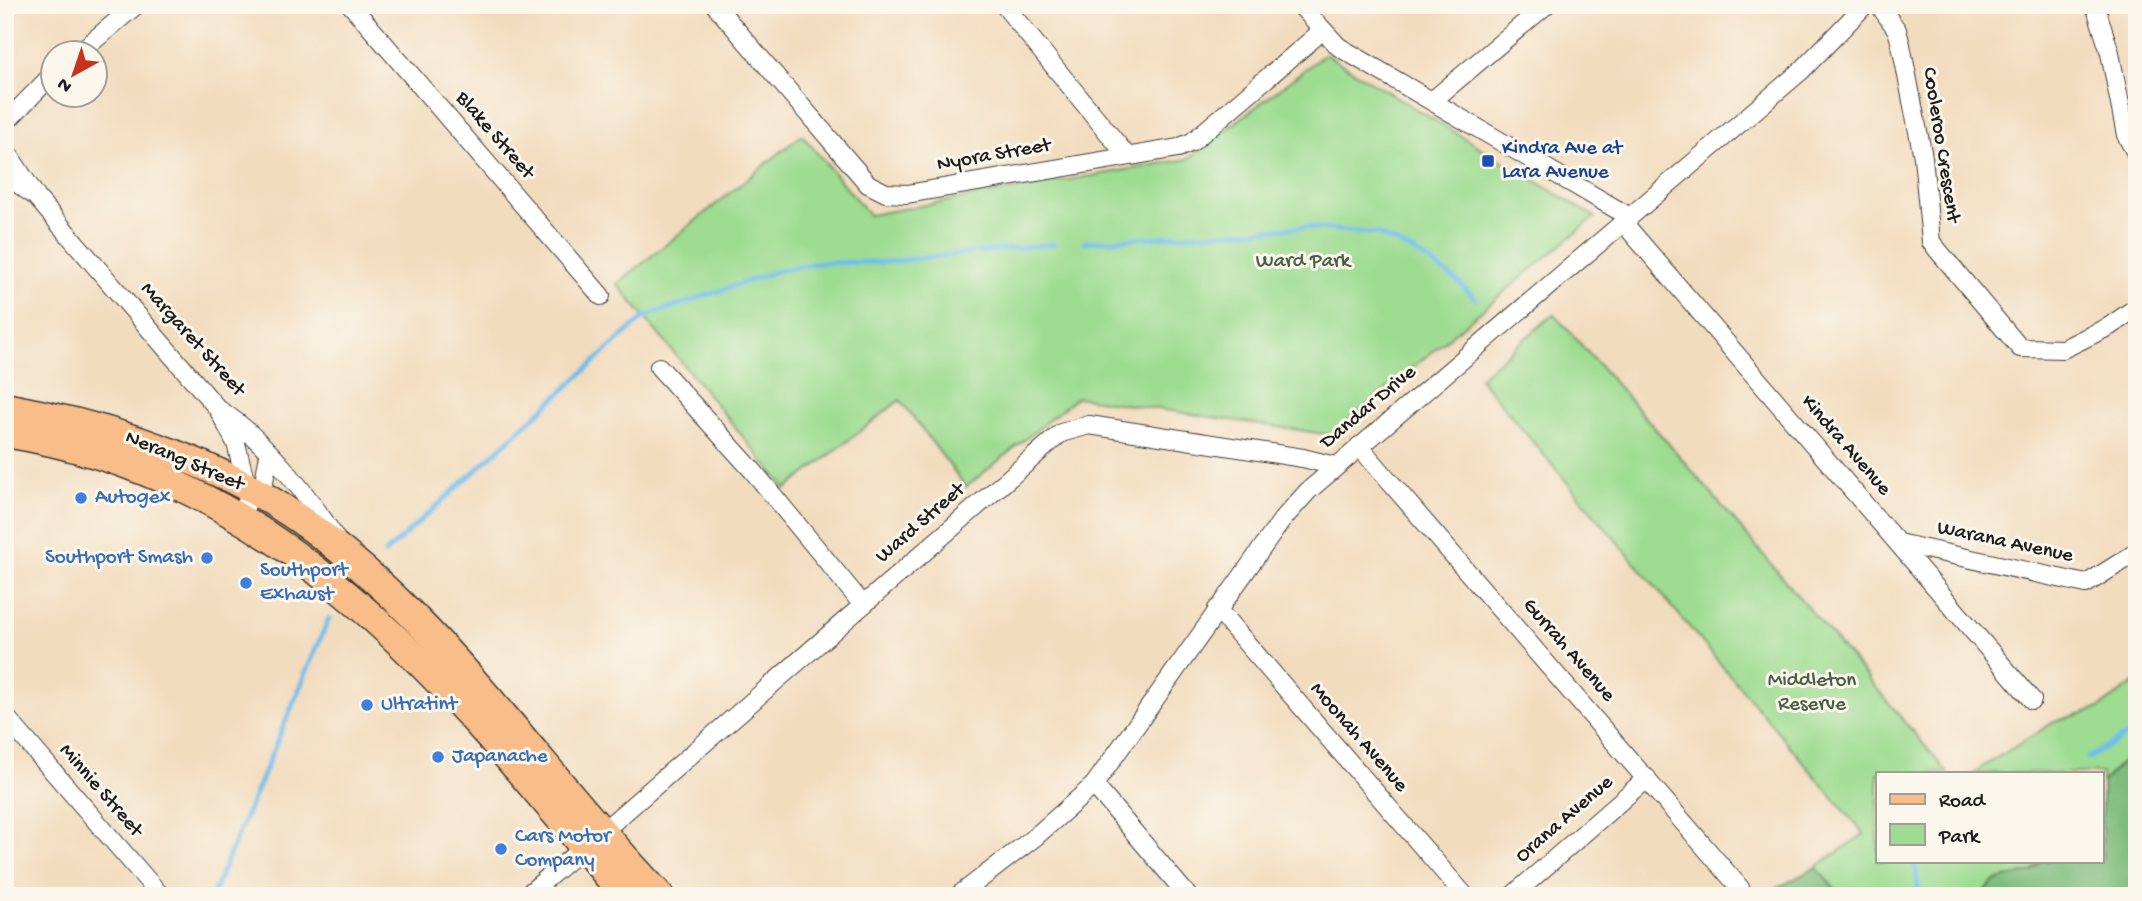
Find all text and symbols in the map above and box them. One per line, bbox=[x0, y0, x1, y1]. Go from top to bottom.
north arrow bbox=[38, 38, 108, 108]
street label: Cooleroo Crescent bbox=[1915, 66, 1965, 227]
text: N bbox=[53, 72, 77, 97]
street label: Blake Street bbox=[448, 86, 541, 187]
street label: Nyora Street bbox=[935, 133, 1055, 178]
place label: Kindra Ave at Lara Avenue bbox=[1502, 137, 1625, 186]
marker: Kindra Ave at Lara Avenue bbox=[1480, 153, 1496, 169]
park label: Ward Park bbox=[1256, 250, 1353, 275]
street label: Margaret Street bbox=[134, 278, 251, 404]
street label: Dandar Drive bbox=[1314, 360, 1423, 457]
street label: Kindra Avenue bbox=[1794, 390, 1896, 502]
street label: Nerang Street bbox=[121, 426, 249, 499]
street label: Ward Street bbox=[871, 477, 973, 570]
place label: Autogex bbox=[95, 486, 171, 511]
marker: Autogex bbox=[73, 490, 89, 506]
street label: Warana Avenue bbox=[1935, 516, 2076, 570]
place label: Southport Smash bbox=[45, 546, 193, 571]
marker: Southport Smash bbox=[199, 550, 215, 566]
place label: Southport Exhaust bbox=[260, 559, 350, 608]
marker: Southport Exhaust bbox=[238, 575, 254, 591]
street label: Gurrah Avenue bbox=[1516, 594, 1621, 709]
park label: Middleton Reserve bbox=[1768, 669, 1856, 718]
street label: Moonah Avenue bbox=[1303, 678, 1413, 799]
place label: Ultratint bbox=[381, 693, 460, 718]
marker: Ultratint bbox=[359, 697, 375, 713]
street label: Minnie Street bbox=[53, 739, 149, 845]
place label: Japanache bbox=[452, 745, 549, 770]
marker: Japanache bbox=[430, 749, 446, 765]
street label: Orana Avenue bbox=[1511, 770, 1620, 869]
legend bbox=[1876, 772, 2104, 862]
text: Road bbox=[1939, 790, 1987, 815]
place label: Cars Motor Company bbox=[515, 825, 612, 874]
text: Park bbox=[1938, 826, 1982, 851]
marker: Cars Motor Company bbox=[493, 841, 509, 857]

